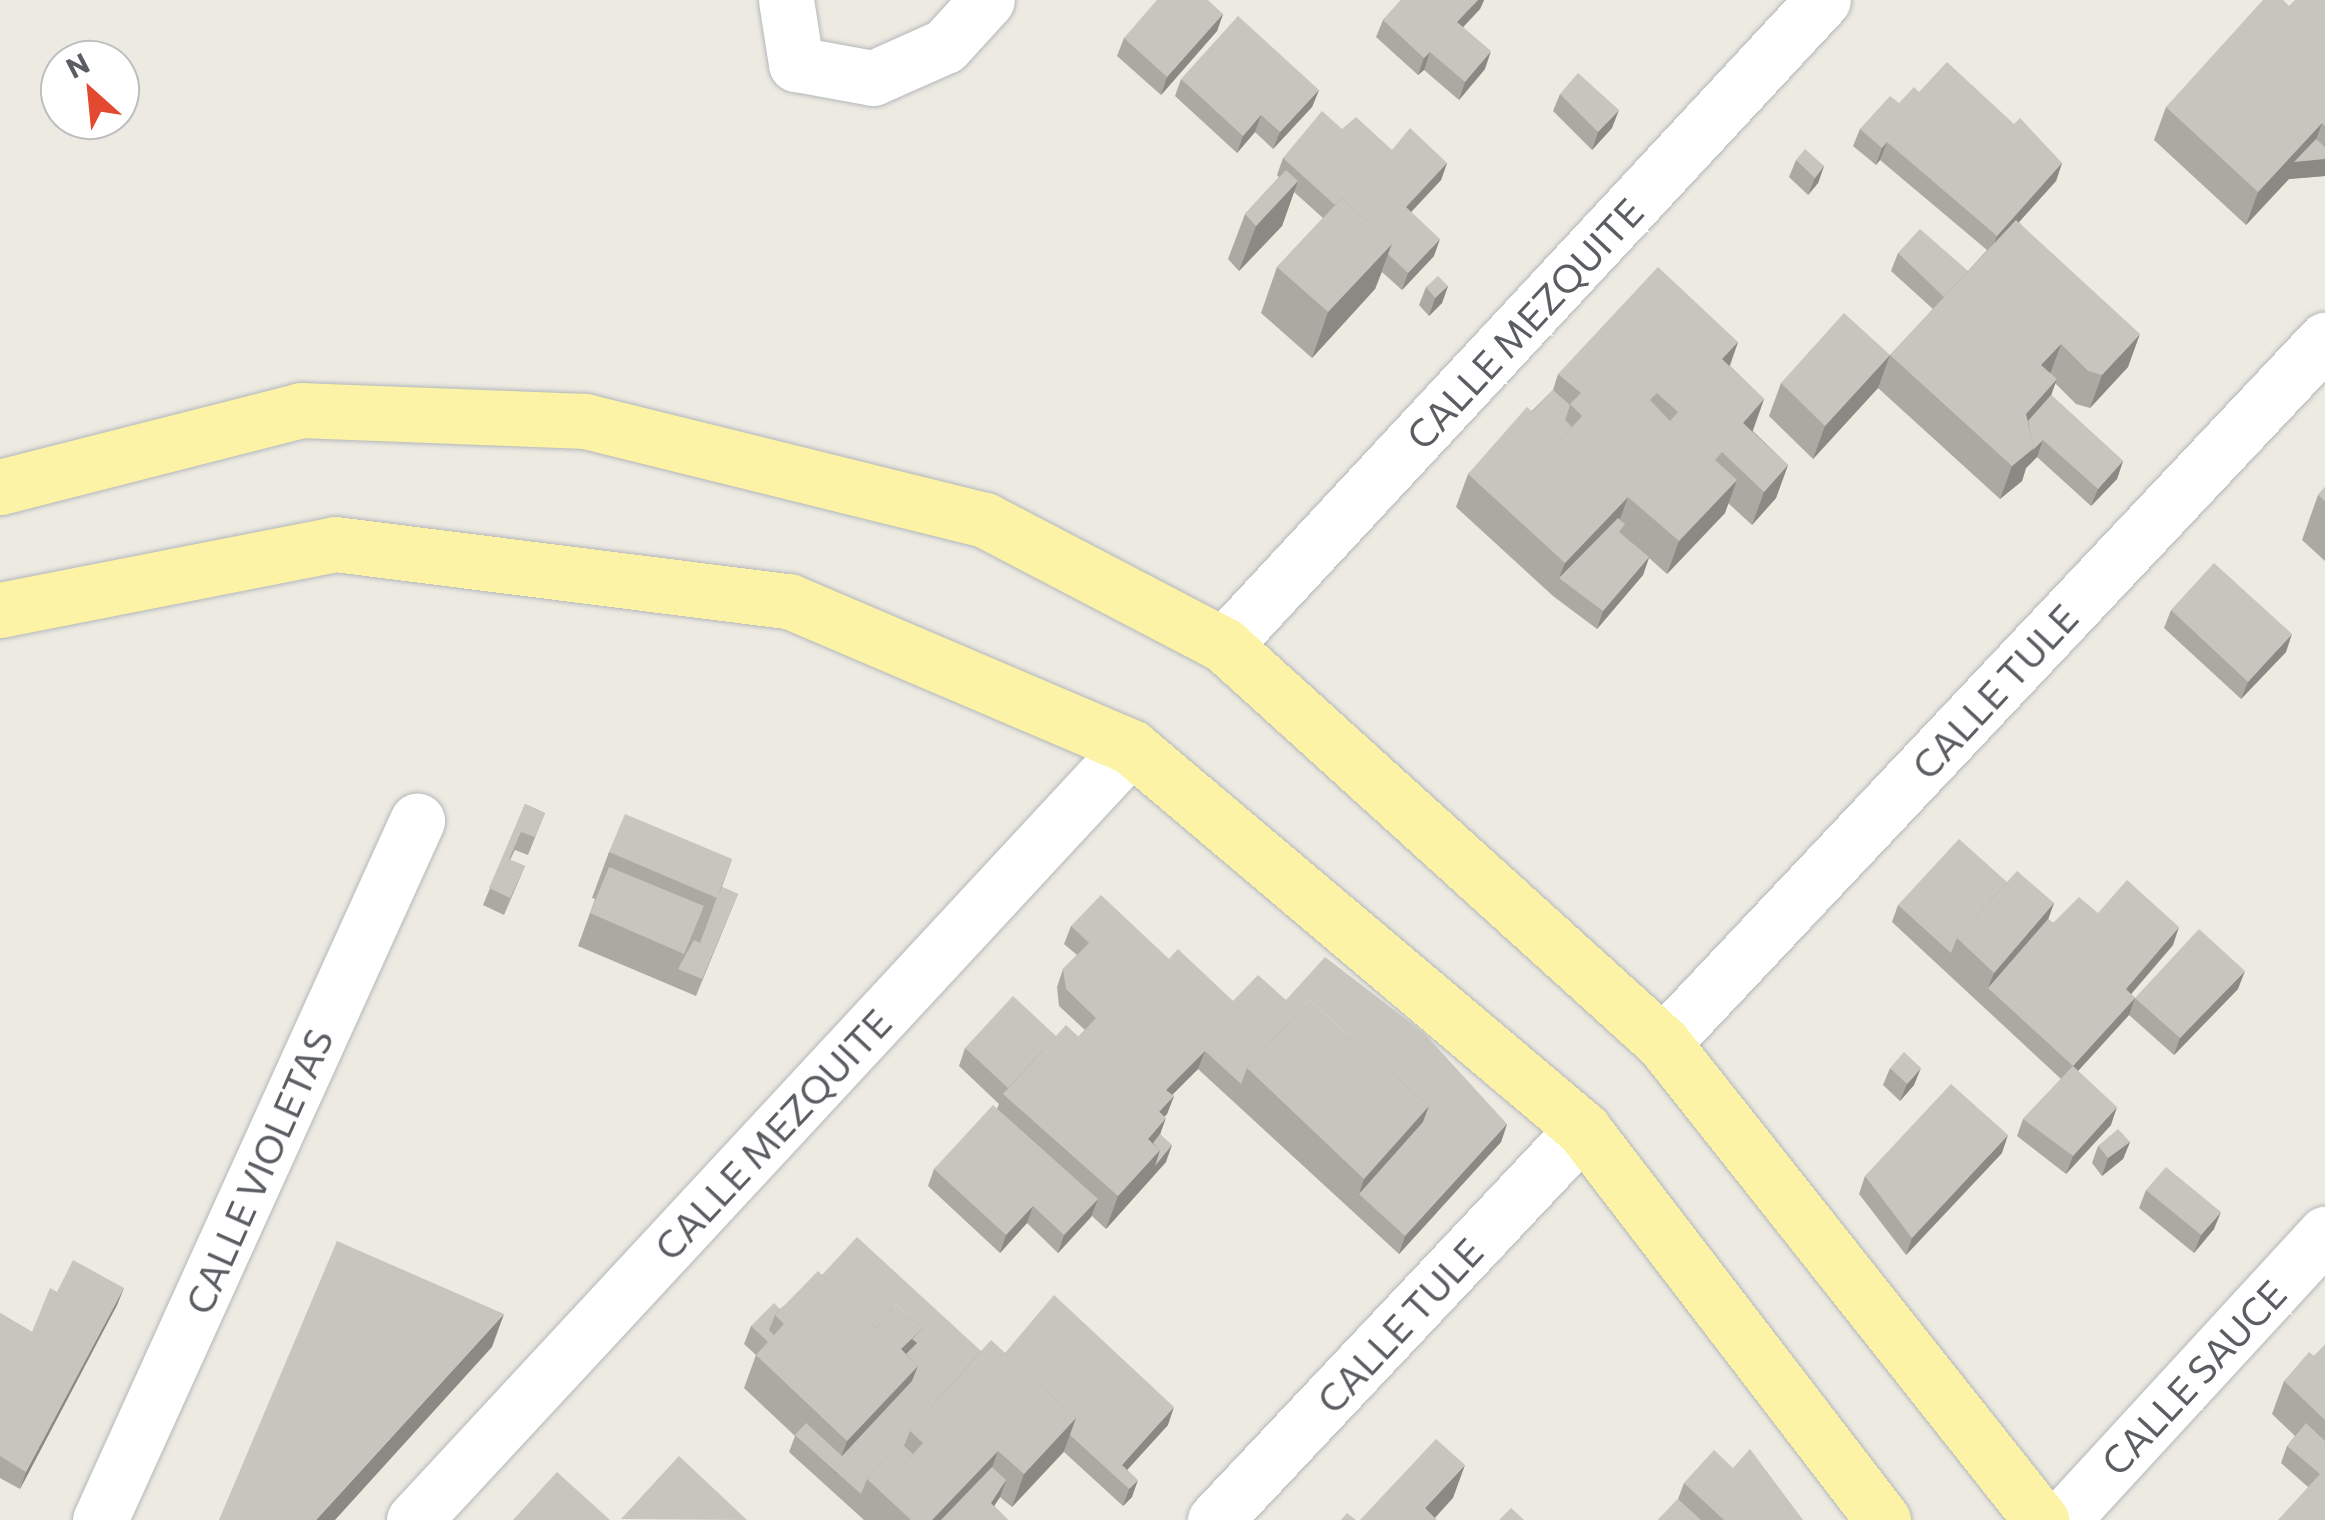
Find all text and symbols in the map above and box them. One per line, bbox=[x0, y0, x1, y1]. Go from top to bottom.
north arrow bbox=[40, 40, 140, 140]
text: N bbox=[60, 45, 94, 85]
street label: CALLE MEZQUITE bbox=[1396, 188, 1652, 458]
street label: CALLE TULE bbox=[1902, 594, 2086, 788]
street label: CALLE MEZQUITE bbox=[644, 999, 900, 1269]
street label: CALLE VIOLETAS bbox=[175, 1021, 341, 1321]
street label: CALLE TULE bbox=[1307, 1228, 1491, 1422]
street label: CALLE SAUCE bbox=[2091, 1270, 2295, 1484]

